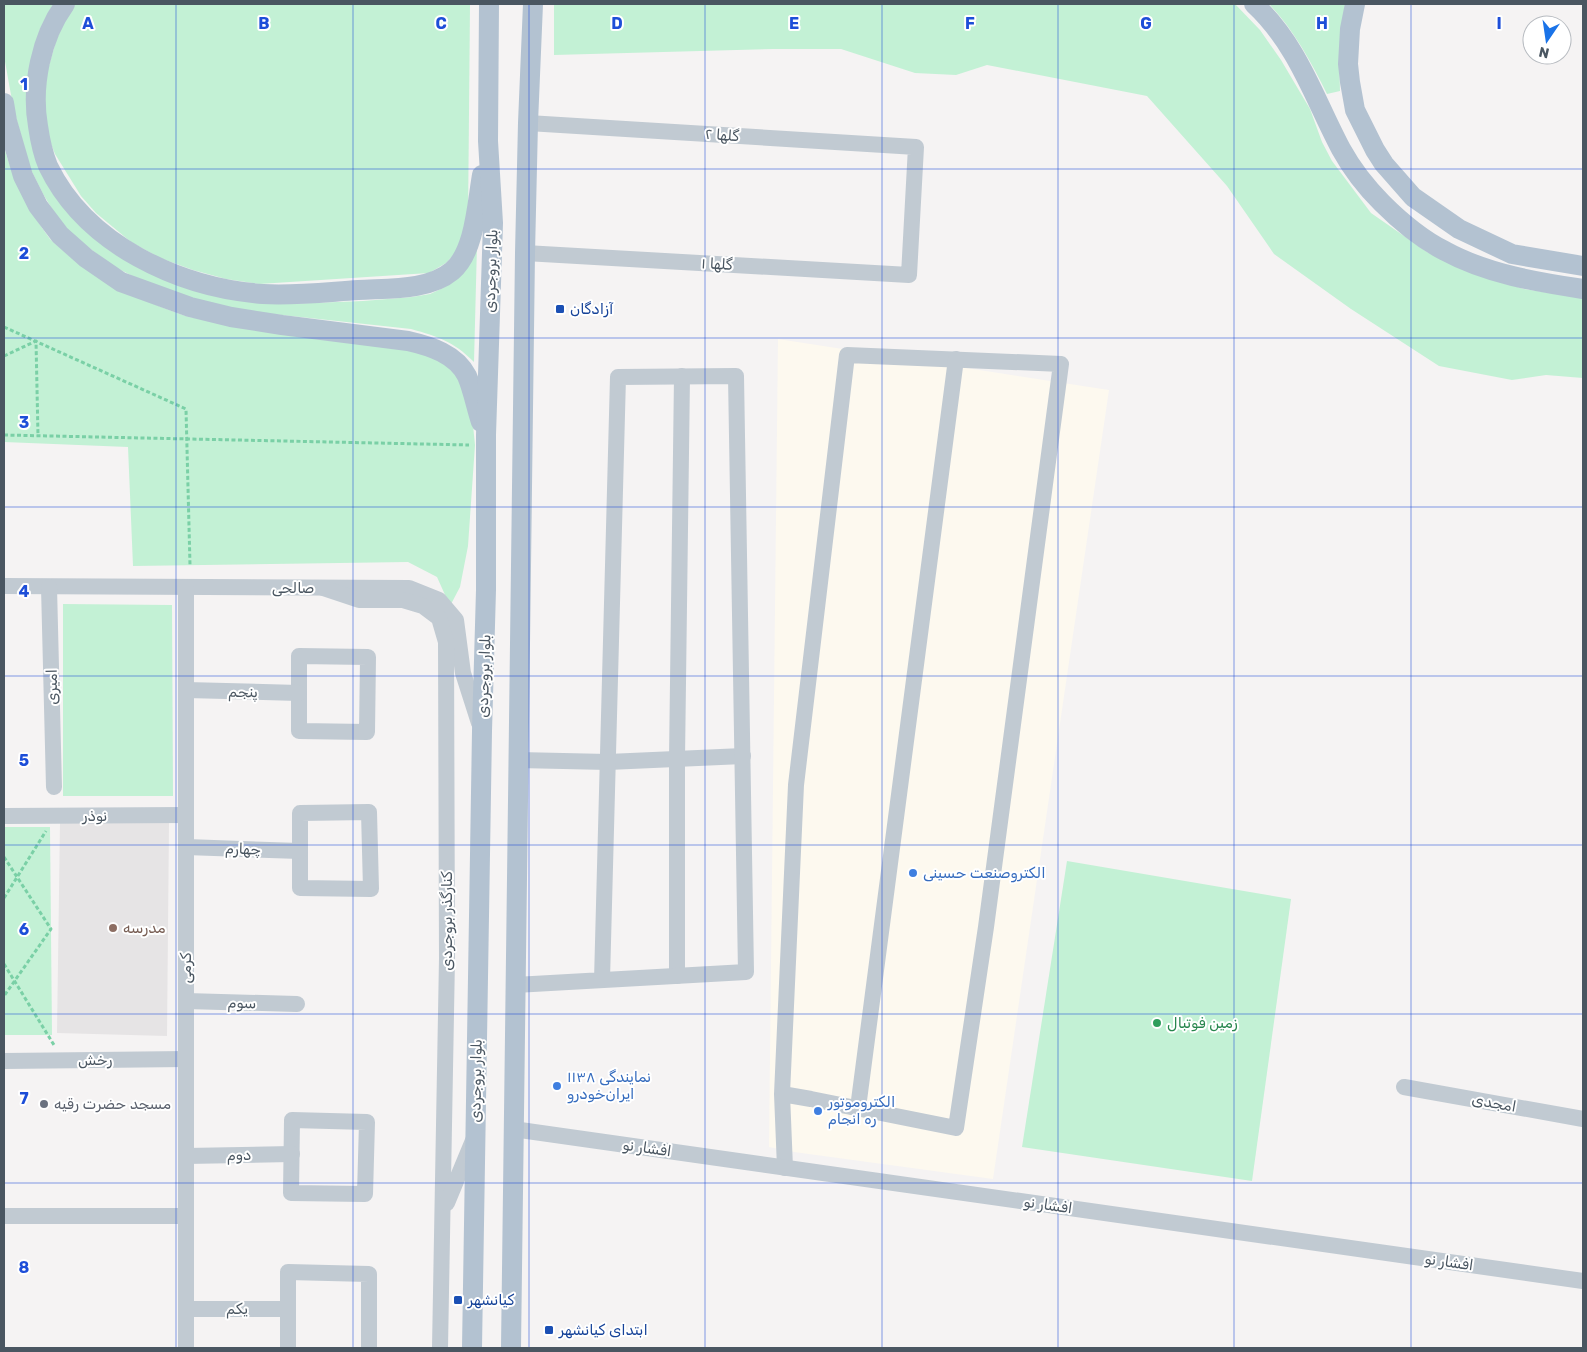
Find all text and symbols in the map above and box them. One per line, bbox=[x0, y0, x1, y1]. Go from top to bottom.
text: A bbox=[82, 14, 94, 33]
text: B bbox=[258, 14, 270, 33]
text: C bbox=[435, 14, 447, 33]
text: D bbox=[611, 14, 623, 33]
text: E bbox=[789, 14, 799, 33]
text: F bbox=[965, 14, 975, 33]
text: G bbox=[1140, 14, 1152, 33]
text: H bbox=[1316, 14, 1328, 33]
text: I bbox=[1496, 14, 1502, 33]
north arrow bbox=[1522, 15, 1572, 65]
text: N bbox=[1537, 43, 1551, 62]
text: 1 bbox=[20, 75, 28, 94]
street label: گلها ۲ bbox=[704, 125, 740, 145]
street label: بلوار بروجردی bbox=[481, 229, 502, 313]
text: 2 bbox=[19, 244, 29, 263]
street label: گلها ۱ bbox=[701, 254, 733, 274]
place label: آزادگان bbox=[570, 300, 614, 318]
marker: آزادگان bbox=[554, 303, 566, 315]
text: 3 bbox=[19, 413, 29, 432]
street label: صالحی bbox=[272, 579, 314, 597]
text: 4 bbox=[19, 582, 30, 601]
street label: بلوار بروجردی bbox=[474, 634, 495, 718]
street label: امیری bbox=[43, 669, 61, 705]
street label: پنجم bbox=[228, 683, 258, 702]
text: 5 bbox=[19, 751, 29, 770]
street label: نوذر bbox=[82, 807, 107, 825]
street label: چهارم bbox=[225, 839, 261, 860]
place label: الکتروصنعت حسینی bbox=[923, 864, 1045, 883]
marker: الکتروصنعت حسینی bbox=[907, 867, 919, 879]
street label: کنارگذر بروجردی bbox=[438, 871, 457, 971]
place label: مدرسه bbox=[123, 919, 166, 937]
text: 6 bbox=[19, 920, 29, 939]
marker: مدرسه bbox=[107, 922, 119, 934]
street label: کرمی bbox=[177, 952, 195, 984]
street label: سوم bbox=[227, 994, 257, 1013]
place label: زمین فوتبال bbox=[1167, 1014, 1238, 1032]
marker: زمین فوتبال bbox=[1151, 1017, 1163, 1029]
street label: بلوار بروجردی bbox=[466, 1039, 487, 1123]
street label: رخش bbox=[78, 1051, 112, 1069]
place label: نمایندگی ۱۱۳۸ ایران‌خودرو bbox=[567, 1068, 651, 1104]
marker: نمایندگی ۱۱۳۸ ایران‌خودرو bbox=[551, 1080, 563, 1092]
text: 7 bbox=[19, 1089, 29, 1108]
street label: امجدی bbox=[1470, 1090, 1518, 1116]
place label: الکتروموتور ره انجام bbox=[827, 1093, 895, 1129]
place label: مسجد حضرت رقیه bbox=[54, 1095, 171, 1113]
marker: مسجد حضرت رقیه bbox=[38, 1098, 50, 1110]
marker: الکتروموتور ره انجام bbox=[812, 1105, 824, 1117]
street label: افشار نو bbox=[622, 1136, 672, 1160]
street label: دوم bbox=[227, 1146, 251, 1165]
street label: افشار نو bbox=[1023, 1193, 1073, 1217]
street label: افشار نو bbox=[1424, 1250, 1474, 1274]
text: 8 bbox=[19, 1258, 30, 1277]
place label: کیانشهر bbox=[467, 1291, 515, 1309]
marker: کیانشهر bbox=[452, 1294, 464, 1306]
street label: یکم bbox=[226, 1300, 248, 1319]
place label: ابتدای کیانشهر bbox=[558, 1321, 648, 1339]
marker: ابتدای کیانشهر bbox=[543, 1324, 555, 1336]

